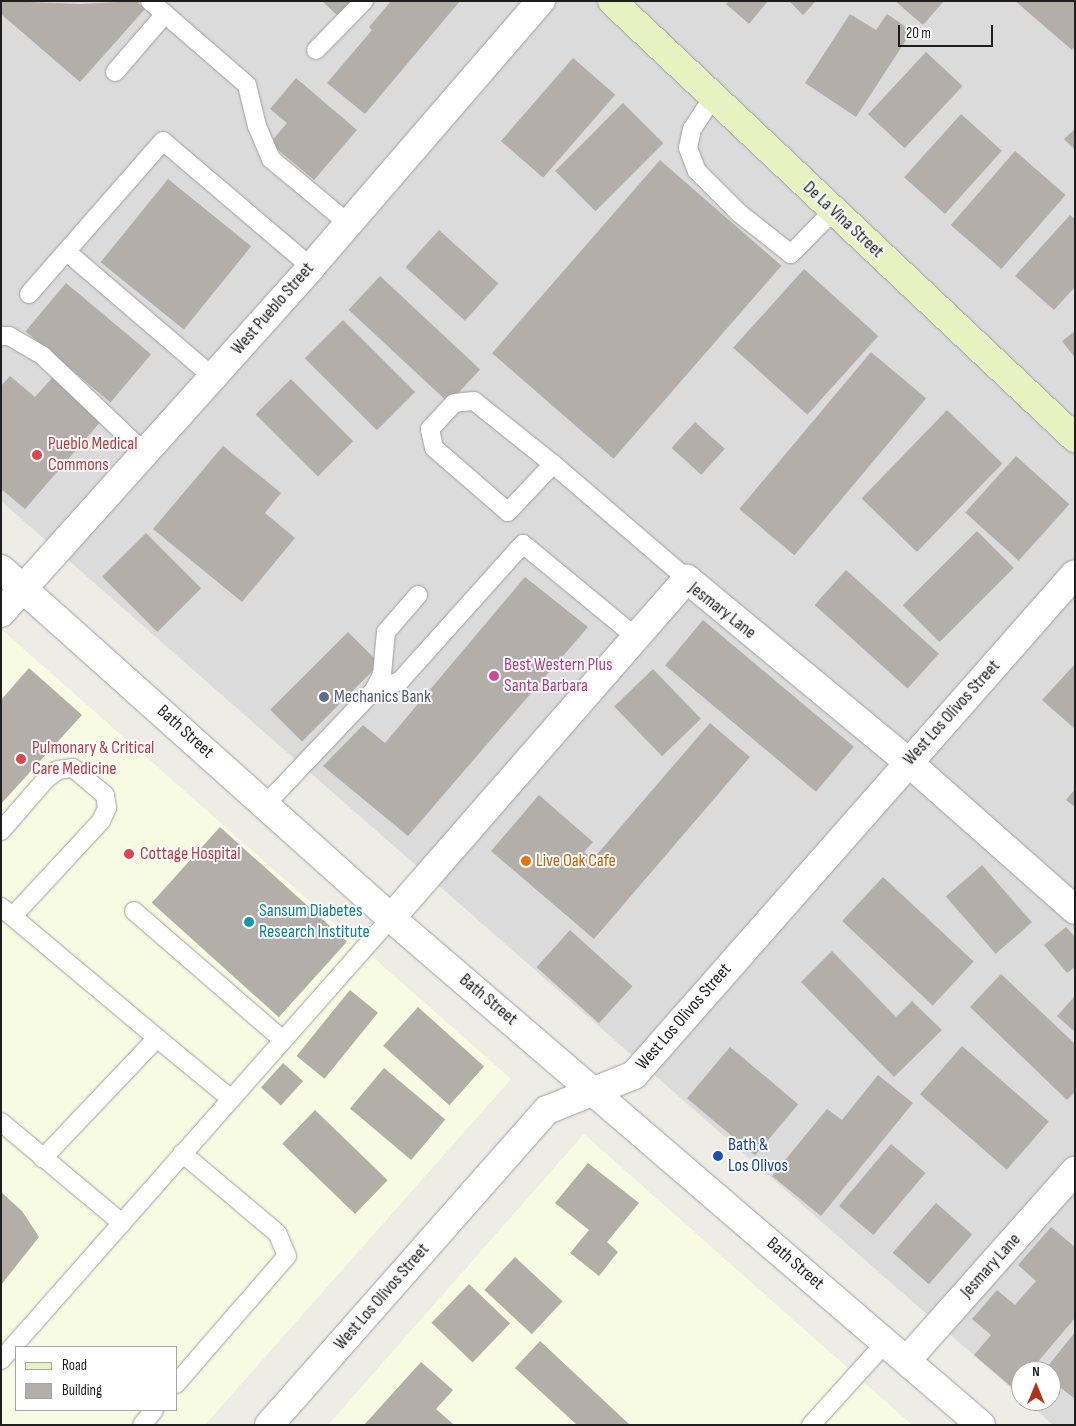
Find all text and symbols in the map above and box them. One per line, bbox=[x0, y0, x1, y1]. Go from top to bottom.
scale bar bbox=[901, 15, 996, 47]
text: 20 m bbox=[906, 24, 931, 43]
street label: De La Vina Street bbox=[798, 177, 888, 263]
street label: West Pueblo Street bbox=[227, 259, 319, 359]
place label: Pueblo Medical Commons bbox=[48, 434, 138, 476]
marker: Pueblo Medical Commons bbox=[30, 448, 44, 462]
street label: Jesmary Lane bbox=[684, 578, 760, 644]
place label: Best Western Plus Santa Barbara bbox=[504, 655, 612, 698]
street label: West Los Olivos Street bbox=[899, 656, 1005, 770]
marker: Best Western Plus Santa Barbara bbox=[488, 670, 500, 682]
place label: Mechanics Bank bbox=[334, 686, 431, 708]
marker: Mechanics Bank bbox=[318, 691, 330, 703]
street label: Bath Street bbox=[152, 701, 218, 763]
place label: Pulmonary & Critical Care Medicine bbox=[32, 738, 154, 781]
marker: Pulmonary & Critical Care Medicine bbox=[14, 752, 28, 766]
place label: Cottage Hospital bbox=[140, 843, 241, 865]
marker: Cottage Hospital bbox=[122, 847, 136, 861]
place label: Live Oak Cafe bbox=[536, 850, 616, 872]
marker: Live Oak Cafe bbox=[520, 855, 532, 867]
place label: Sansum Diabetes Research Institute bbox=[259, 901, 370, 944]
marker: Sansum Diabetes Research Institute bbox=[243, 916, 255, 928]
street label: West Los Olivos Street bbox=[632, 959, 736, 1075]
street label: Bath Street bbox=[455, 970, 521, 1030]
place label: Bath & Los Olivos bbox=[728, 1135, 788, 1178]
marker: Bath & Los Olivos bbox=[712, 1150, 724, 1162]
street label: Jesmary Lane bbox=[956, 1229, 1026, 1303]
street label: Bath Street bbox=[762, 1233, 828, 1295]
street label: West Los Olivos Street bbox=[330, 1239, 434, 1355]
legend bbox=[15, 1346, 178, 1411]
text: Road bbox=[62, 1356, 87, 1375]
north arrow bbox=[1011, 1361, 1061, 1411]
text: N bbox=[1032, 1363, 1040, 1380]
text: Building bbox=[62, 1381, 102, 1400]

